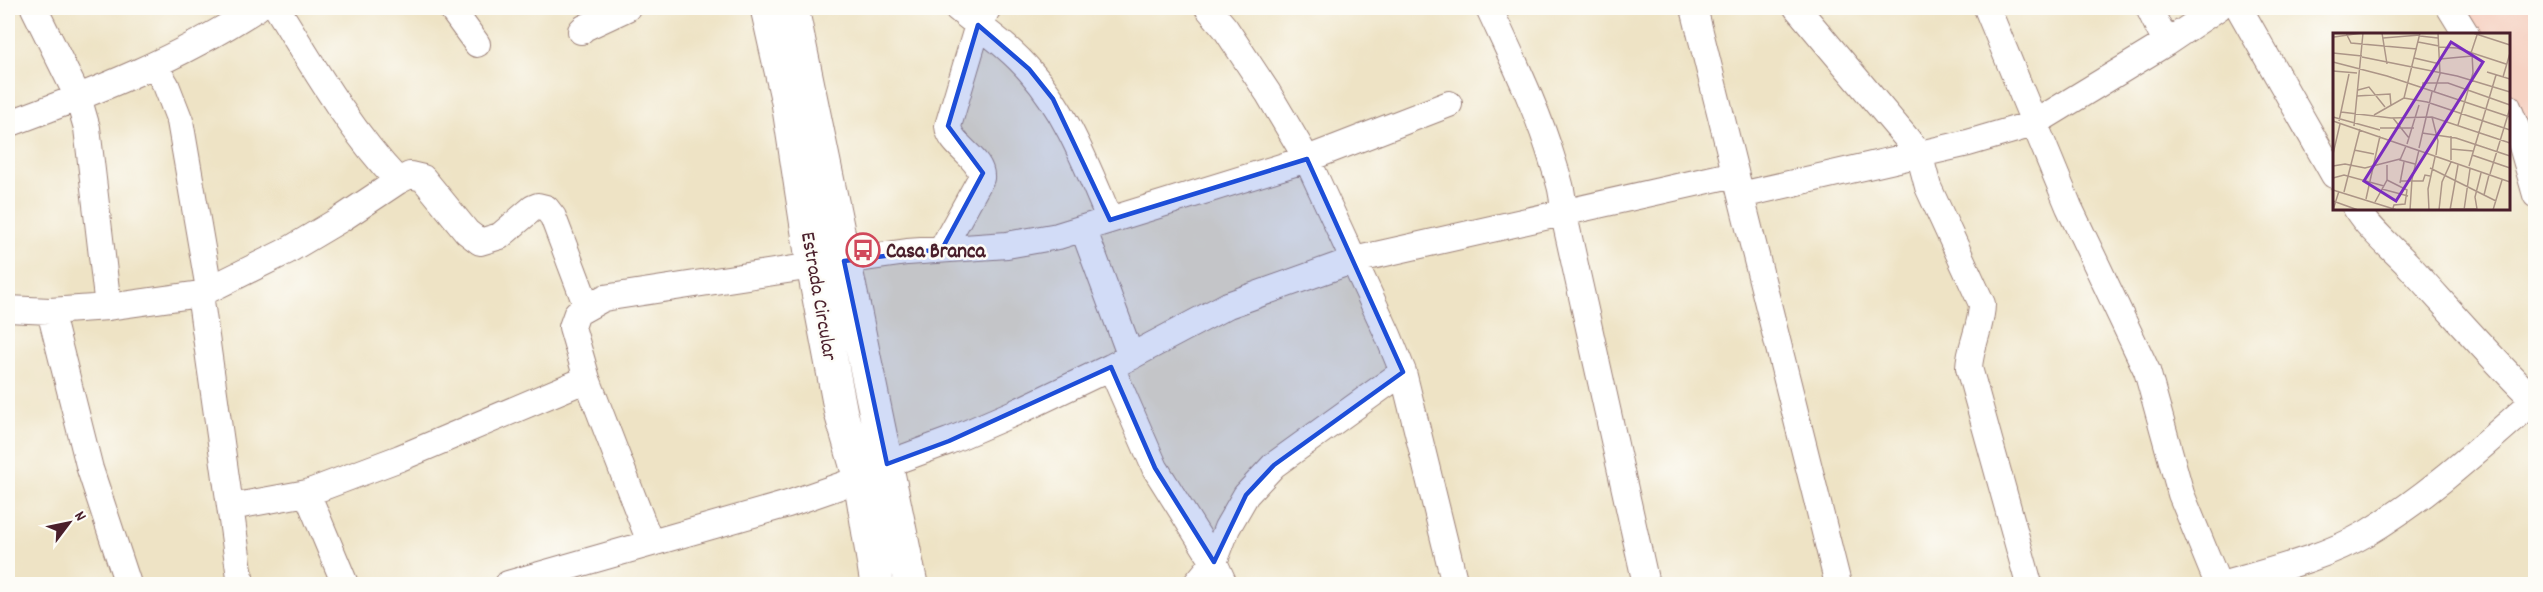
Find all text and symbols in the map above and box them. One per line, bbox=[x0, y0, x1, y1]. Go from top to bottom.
inset map bbox=[2333, 33, 2510, 210]
street label: Estrada Circular bbox=[791, 230, 843, 364]
bus stop icon: Casa Branca bbox=[845, 232, 881, 268]
place label: Casa Branca bbox=[886, 238, 986, 268]
north arrow bbox=[39, 493, 99, 553]
text: N bbox=[68, 507, 91, 526]

